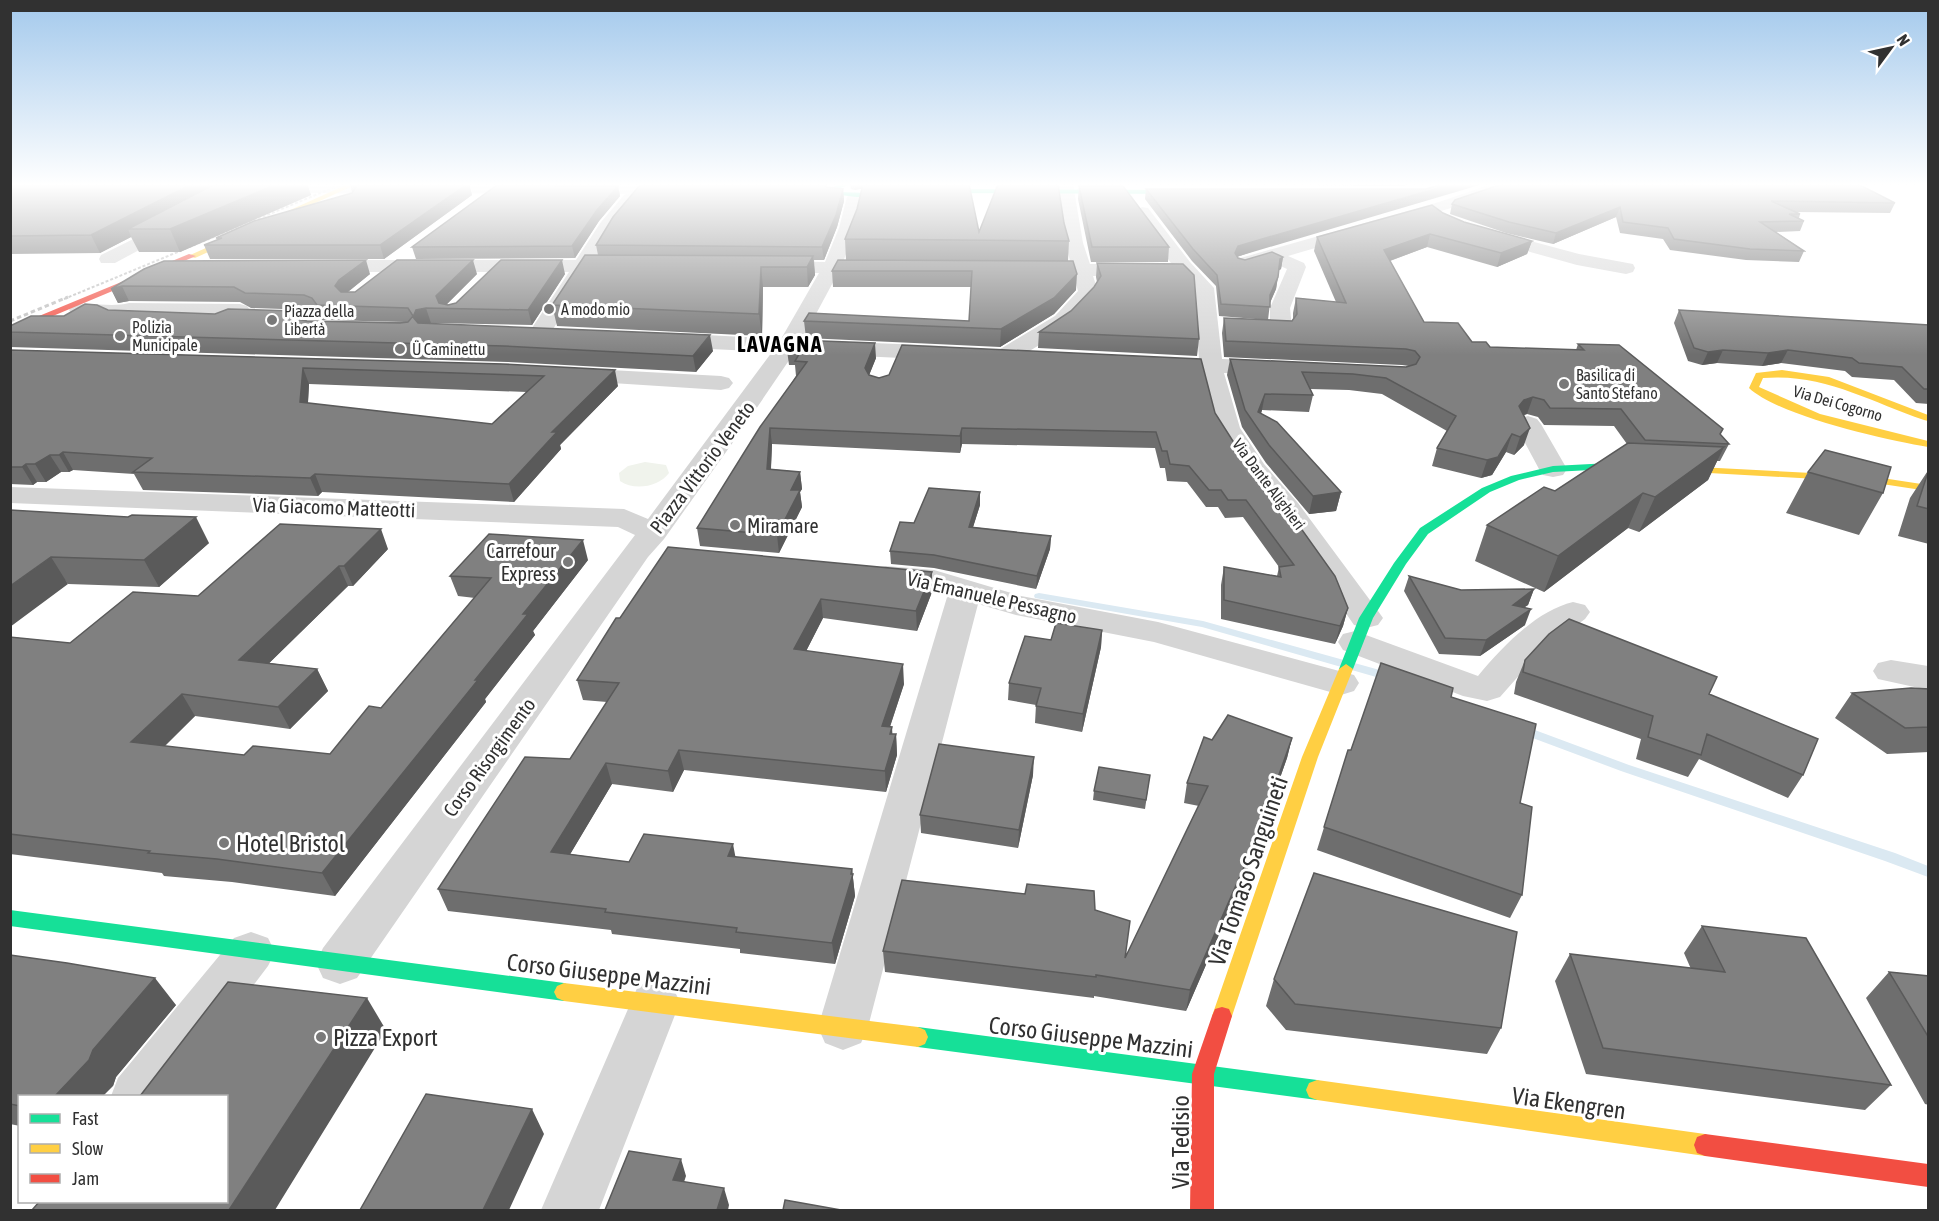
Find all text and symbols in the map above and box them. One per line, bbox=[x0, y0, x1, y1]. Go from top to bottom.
north arrow bbox=[1861, 18, 1921, 78]
text: N bbox=[1893, 31, 1914, 49]
place label: A modo mio bbox=[561, 300, 630, 318]
place label: Piazza della Libertà bbox=[284, 302, 355, 338]
marker: A modo mio bbox=[542, 302, 556, 316]
marker: Piazza della Libertà bbox=[265, 313, 279, 327]
place label: Polizia Municipale bbox=[132, 318, 198, 355]
marker: Polizia Municipale bbox=[113, 329, 127, 343]
district label: LAVAGNA bbox=[737, 331, 823, 357]
place label: Ü Caminettu bbox=[412, 340, 485, 358]
marker: Ü Caminettu bbox=[393, 342, 407, 356]
place label: Basilica di Santo Stefano bbox=[1576, 366, 1658, 402]
marker: Basilica di Santo Stefano bbox=[1557, 377, 1571, 391]
street label: Via Dei Cogorno bbox=[1791, 382, 1885, 425]
street label: Piazza Vittorio Veneto bbox=[645, 396, 759, 538]
street label: Via Dante Alighieri bbox=[1228, 435, 1309, 534]
street label: Via Giacomo Matteotti bbox=[252, 493, 416, 521]
place label: Miramare bbox=[747, 514, 818, 537]
marker: Miramare bbox=[728, 518, 742, 532]
place label: Carrefour Express bbox=[486, 539, 557, 585]
marker: Carrefour Express bbox=[561, 555, 575, 569]
street label: Via Emanuele Pessagno bbox=[905, 566, 1079, 628]
street label: Corso Risorgimento bbox=[438, 693, 540, 821]
street label: Via Tomaso Sanguineti bbox=[1203, 773, 1293, 969]
place label: Hotel Bristol bbox=[236, 830, 346, 857]
marker: Hotel Bristol bbox=[217, 836, 231, 850]
street label: Corso Giuseppe Mazzini bbox=[505, 948, 713, 1000]
street label: Corso Giuseppe Mazzini bbox=[987, 1011, 1195, 1063]
place label: Pizza Export bbox=[333, 1024, 438, 1051]
marker: Pizza Export bbox=[314, 1030, 328, 1044]
street label: Via Ekengren bbox=[1510, 1082, 1628, 1124]
legend bbox=[18, 1095, 228, 1203]
street label: Via Tedisio bbox=[1167, 1095, 1194, 1189]
text: Fast bbox=[72, 1108, 99, 1129]
text: Slow bbox=[72, 1138, 103, 1159]
text: Jam bbox=[72, 1168, 99, 1189]

